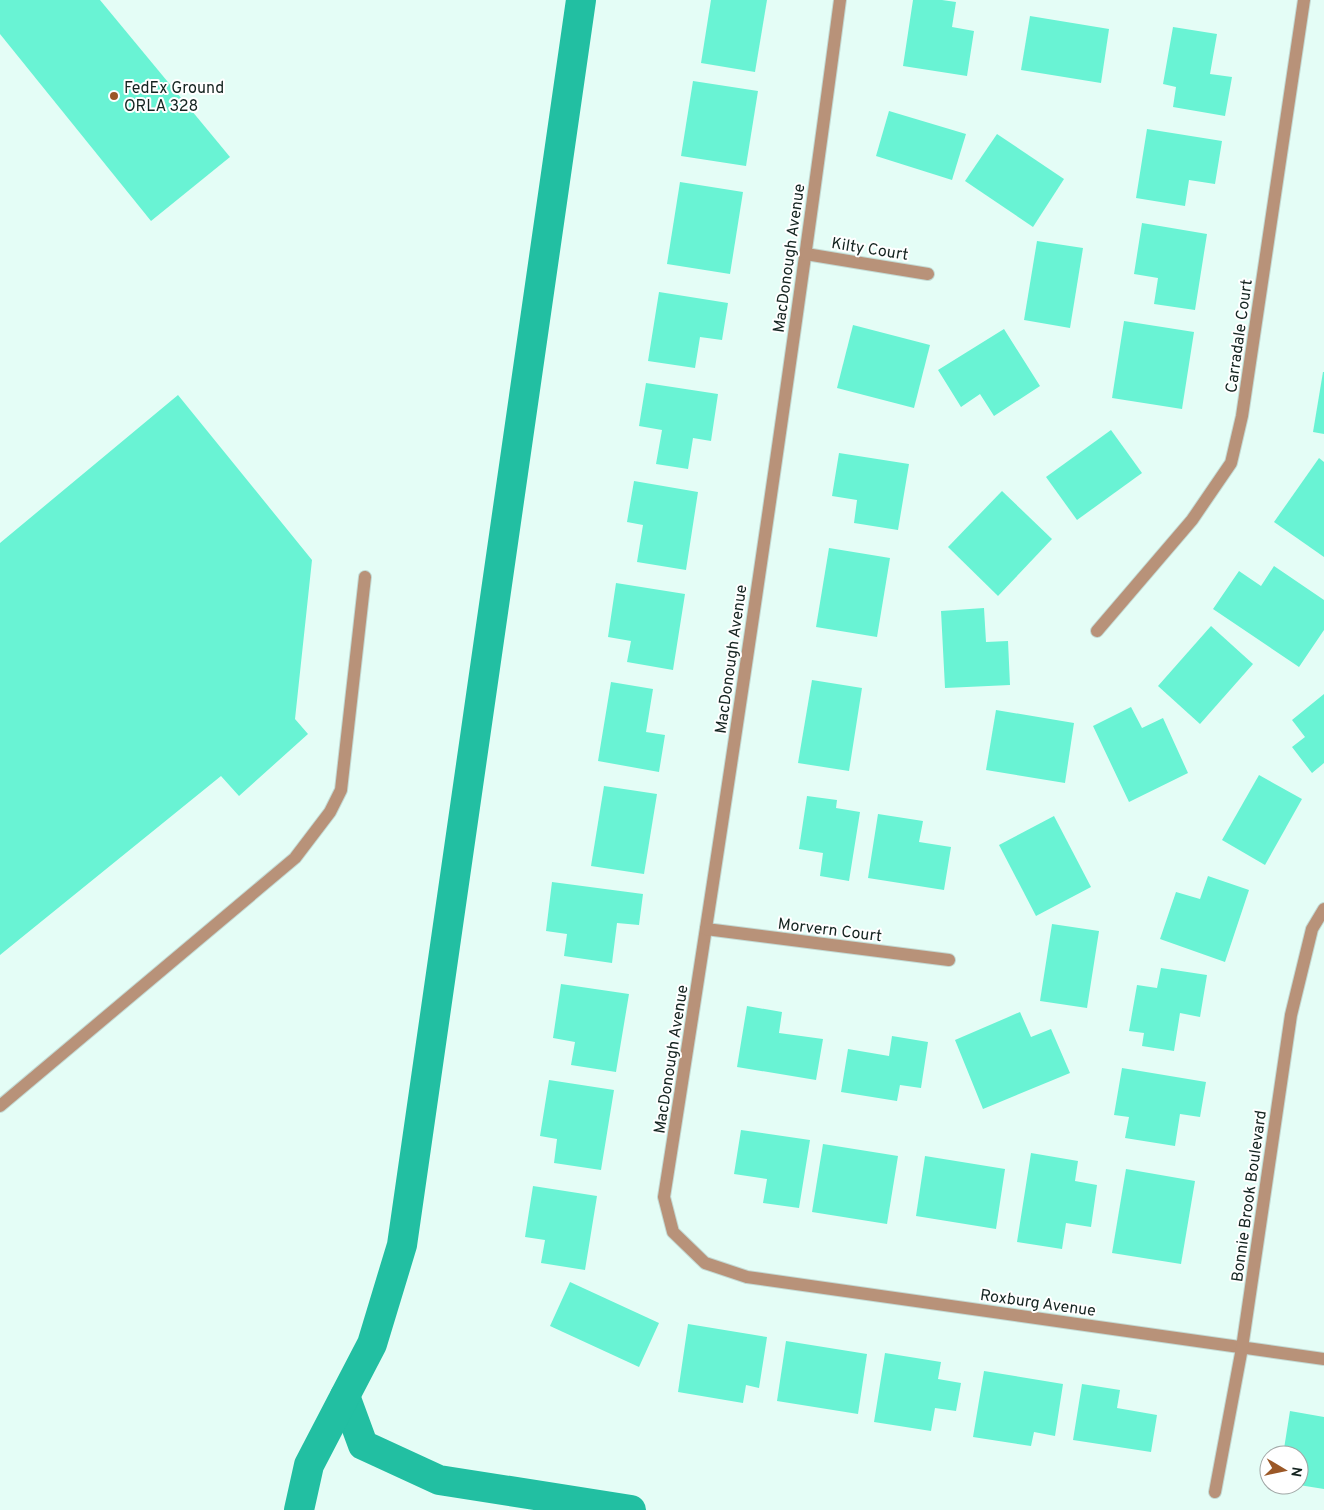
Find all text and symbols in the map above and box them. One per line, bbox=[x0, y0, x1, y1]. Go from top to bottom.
place label: FedEx Ground ORLA 328 bbox=[124, 79, 224, 117]
marker: FedEx Ground ORLA 328 bbox=[108, 90, 120, 102]
street label: MacDonough Avenue bbox=[770, 182, 810, 334]
street label: Kilty Court bbox=[830, 234, 910, 266]
street label: Carradale Court bbox=[1222, 278, 1258, 394]
street label: MacDonough Avenue bbox=[712, 583, 752, 735]
street label: Morvern Court bbox=[776, 915, 883, 947]
street label: MacDonough Avenue bbox=[650, 983, 694, 1135]
street label: Bonnie Brook Boulevard bbox=[1228, 1109, 1272, 1283]
street label: Roxburg Avenue bbox=[979, 1286, 1097, 1322]
north arrow bbox=[1259, 1445, 1309, 1495]
text: N bbox=[1286, 1465, 1305, 1478]

